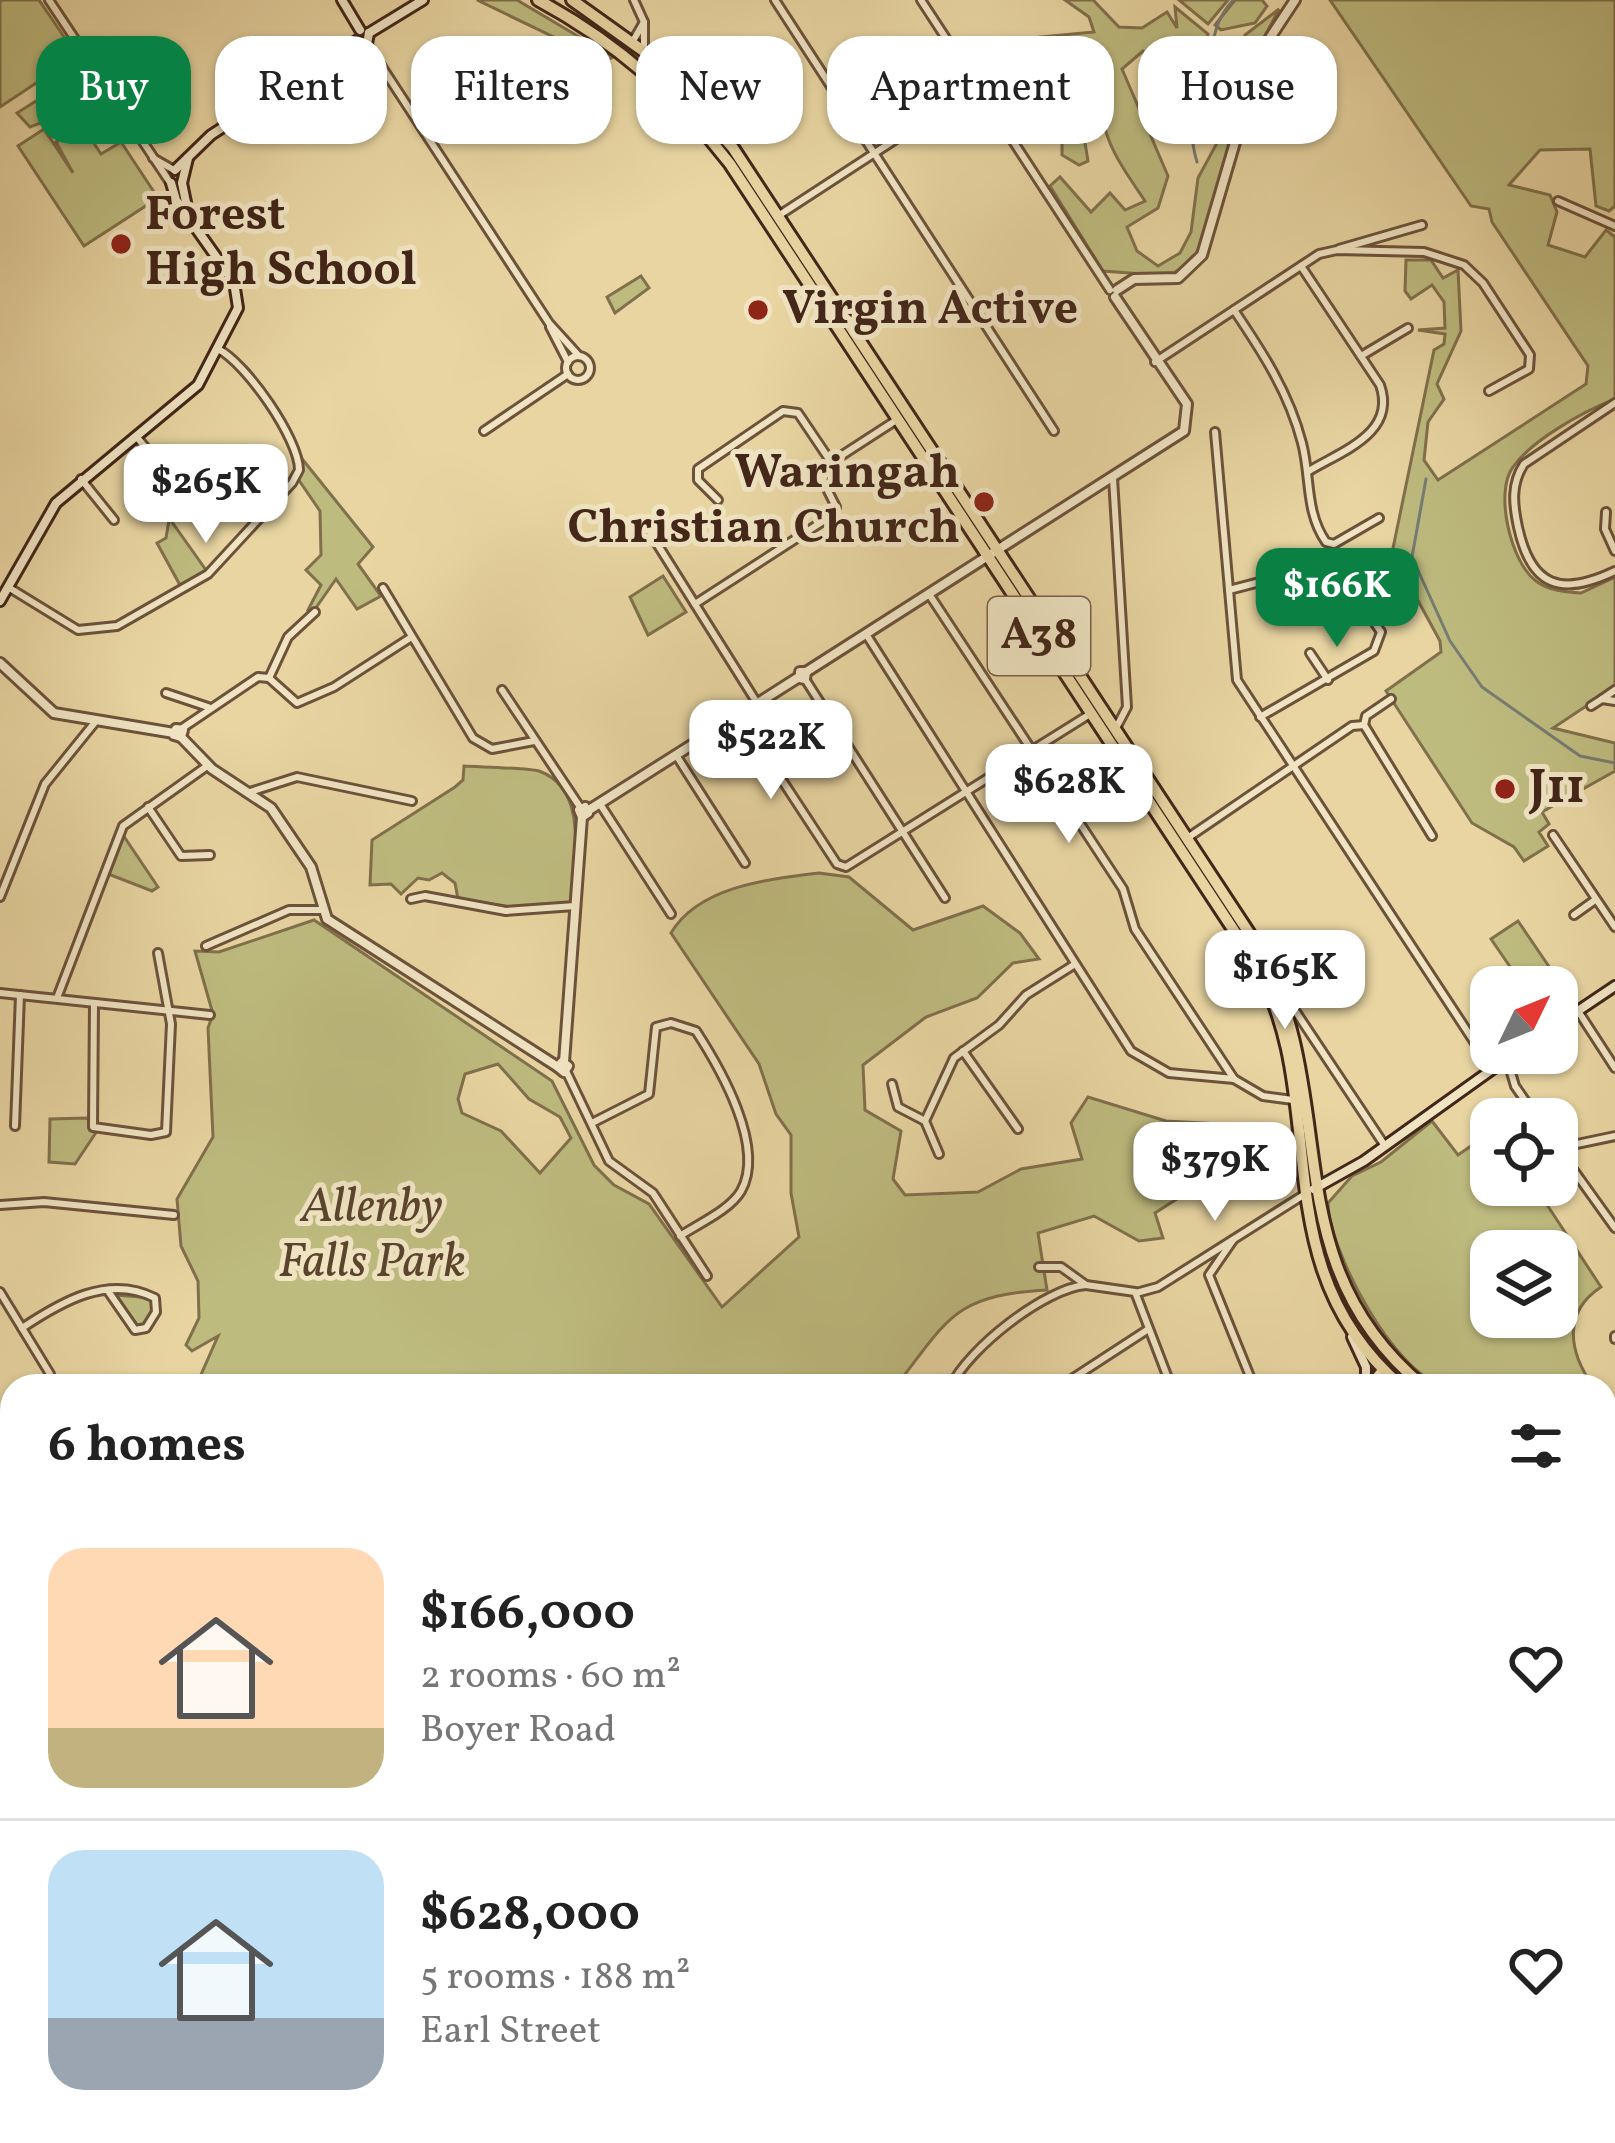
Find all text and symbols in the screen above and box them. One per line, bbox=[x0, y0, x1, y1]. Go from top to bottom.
chip: Buy bbox=[36, 36, 191, 144]
chip: Rent bbox=[215, 36, 387, 144]
chip: Filters bbox=[411, 36, 612, 144]
chip: New bbox=[636, 36, 803, 144]
chip: Apartment bbox=[827, 36, 1114, 144]
chip: House bbox=[1138, 36, 1337, 144]
place label: Forest High School bbox=[145, 183, 417, 305]
marker: Forest High School bbox=[108, 231, 134, 257]
place label: Virgin Active bbox=[782, 277, 1078, 344]
marker: Virgin Active bbox=[745, 297, 771, 323]
place label: Waringah Christian Church bbox=[567, 441, 960, 563]
pin: $265K bbox=[122, 444, 290, 546]
text: $265K bbox=[151, 456, 261, 510]
marker: Waringah Christian Church bbox=[971, 489, 997, 515]
pin: $166K bbox=[1253, 548, 1421, 650]
text: $166K bbox=[1283, 560, 1391, 614]
road number: A38 bbox=[988, 597, 1090, 675]
pin: $522K bbox=[687, 700, 855, 802]
text: $522K bbox=[716, 712, 826, 766]
pin: $628K bbox=[985, 744, 1153, 846]
text: $628K bbox=[1013, 756, 1125, 810]
place label: J11 bbox=[1528, 756, 1585, 823]
marker: J11 bbox=[1492, 776, 1518, 802]
pin: $165K bbox=[1201, 930, 1369, 1032]
text: $165K bbox=[1232, 942, 1338, 996]
north arrow bbox=[1470, 966, 1578, 1074]
map controls bbox=[1470, 966, 1578, 1338]
button: locate bbox=[1470, 1098, 1578, 1206]
pin: $379K bbox=[1131, 1122, 1299, 1224]
text: $379K bbox=[1160, 1134, 1270, 1188]
park label: Allenby Falls Park bbox=[278, 1175, 466, 1297]
button: layers bbox=[1470, 1230, 1578, 1338]
text: 6 homes bbox=[48, 1411, 246, 1482]
icon: filters bbox=[1503, 1413, 1569, 1479]
text: $166,000 bbox=[420, 1579, 635, 1650]
icon: home bbox=[144, 1596, 288, 1740]
icon: heart bbox=[1503, 1635, 1569, 1701]
text: 2 rooms · 60 m² bbox=[420, 1650, 681, 1704]
text: Boyer Road bbox=[420, 1704, 616, 1758]
text: $628,000 bbox=[420, 1880, 640, 1951]
icon: home bbox=[144, 1898, 288, 2042]
icon: heart bbox=[1503, 1937, 1569, 2003]
text: 5 rooms · 188 m² bbox=[420, 1951, 690, 2005]
text: Earl Street bbox=[420, 2005, 601, 2059]

